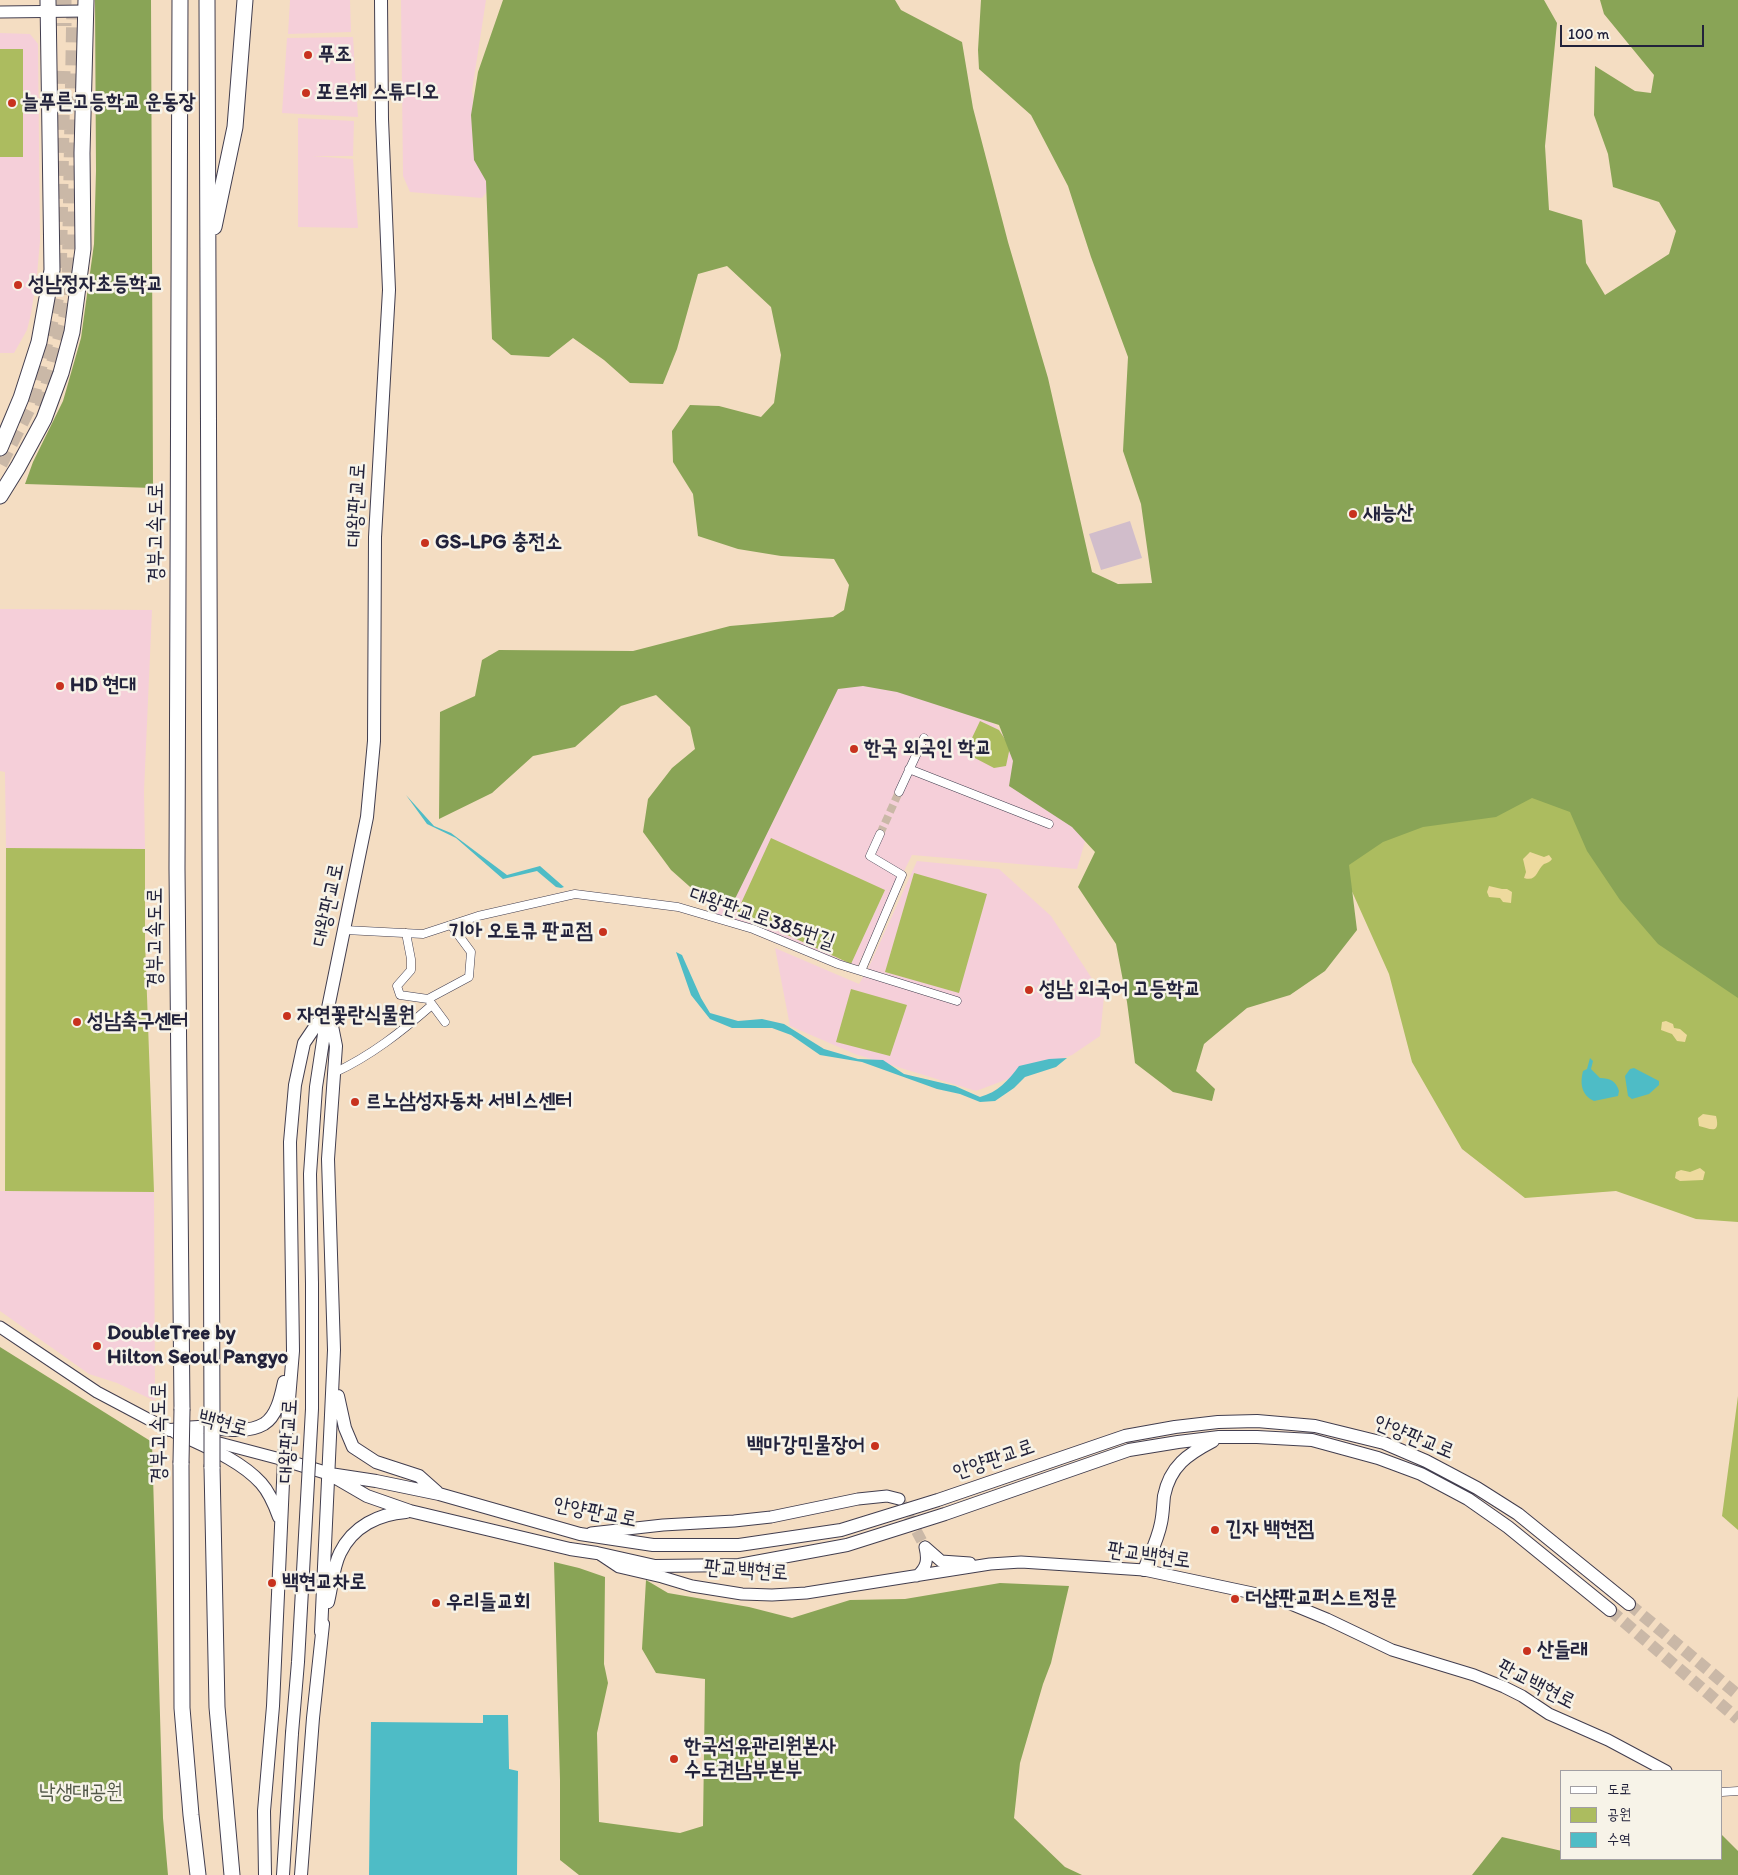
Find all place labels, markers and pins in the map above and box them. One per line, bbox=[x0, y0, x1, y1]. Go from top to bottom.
place label: 푸조 bbox=[318, 42, 352, 68]
marker: 푸조 bbox=[302, 49, 314, 61]
place label: 포르쉐 스튜디오 bbox=[316, 80, 439, 106]
marker: 포르쉐 스튜디오 bbox=[300, 87, 312, 99]
place label: 늘푸른고등학교 운동장 bbox=[22, 90, 196, 116]
marker: 늘푸른고등학교 운동장 bbox=[6, 97, 18, 109]
place label: 성남정자초등학교 bbox=[28, 272, 163, 298]
marker: 성남정자초등학교 bbox=[12, 279, 24, 291]
place label: 새능산 bbox=[1363, 501, 1414, 527]
marker: 새능산 bbox=[1347, 508, 1359, 520]
place label: GS-LPG 충전소 bbox=[435, 530, 562, 556]
marker: GS-LPG 충전소 bbox=[419, 537, 431, 549]
place label: HD 현대 bbox=[70, 673, 136, 699]
marker: HD 현대 bbox=[54, 680, 66, 692]
place label: 한국 외국인 학교 bbox=[864, 736, 992, 762]
marker: 한국 외국인 학교 bbox=[848, 743, 860, 755]
place label: 기아 오토큐 판교점 bbox=[448, 919, 593, 945]
marker: 기아 오토큐 판교점 bbox=[597, 926, 609, 938]
place label: 성남 외국어 고등학교 bbox=[1039, 977, 1201, 1003]
marker: 성남 외국어 고등학교 bbox=[1023, 984, 1035, 996]
place label: 자연꽃란식물원 bbox=[297, 1003, 415, 1029]
place label: 성남축구센터 bbox=[87, 1009, 188, 1035]
marker: 자연꽃란식물원 bbox=[281, 1010, 293, 1022]
marker: 성남축구센터 bbox=[71, 1016, 83, 1028]
place label: 르노삼성자동차 서비스센터 bbox=[365, 1089, 573, 1115]
marker: 르노삼성자동차 서비스센터 bbox=[349, 1096, 361, 1108]
place label: DoubleTree by Hilton Seoul Pangyo bbox=[107, 1321, 288, 1371]
marker: DoubleTree by Hilton Seoul Pangyo bbox=[91, 1340, 103, 1352]
place label: 백마강민물장어 bbox=[747, 1433, 865, 1459]
marker: 백마강민물장어 bbox=[869, 1440, 881, 1452]
place label: 긴자 백현점 bbox=[1225, 1517, 1314, 1543]
marker: 긴자 백현점 bbox=[1209, 1524, 1221, 1536]
place label: 백현교차로 bbox=[282, 1570, 366, 1596]
marker: 백현교차로 bbox=[266, 1577, 278, 1589]
place label: 더샵판교퍼스트정문 bbox=[1245, 1586, 1397, 1612]
place label: 우리들교회 bbox=[446, 1590, 530, 1616]
marker: 더샵판교퍼스트정문 bbox=[1229, 1593, 1241, 1605]
marker: 우리들교회 bbox=[430, 1597, 442, 1609]
place label: 산들래 bbox=[1537, 1638, 1588, 1664]
marker: 산들래 bbox=[1521, 1645, 1533, 1657]
place label: 한국석유관리원본사 수도권남부본부 bbox=[684, 1734, 836, 1784]
marker: 한국석유관리원본사 수도권남부본부 bbox=[668, 1753, 680, 1765]

